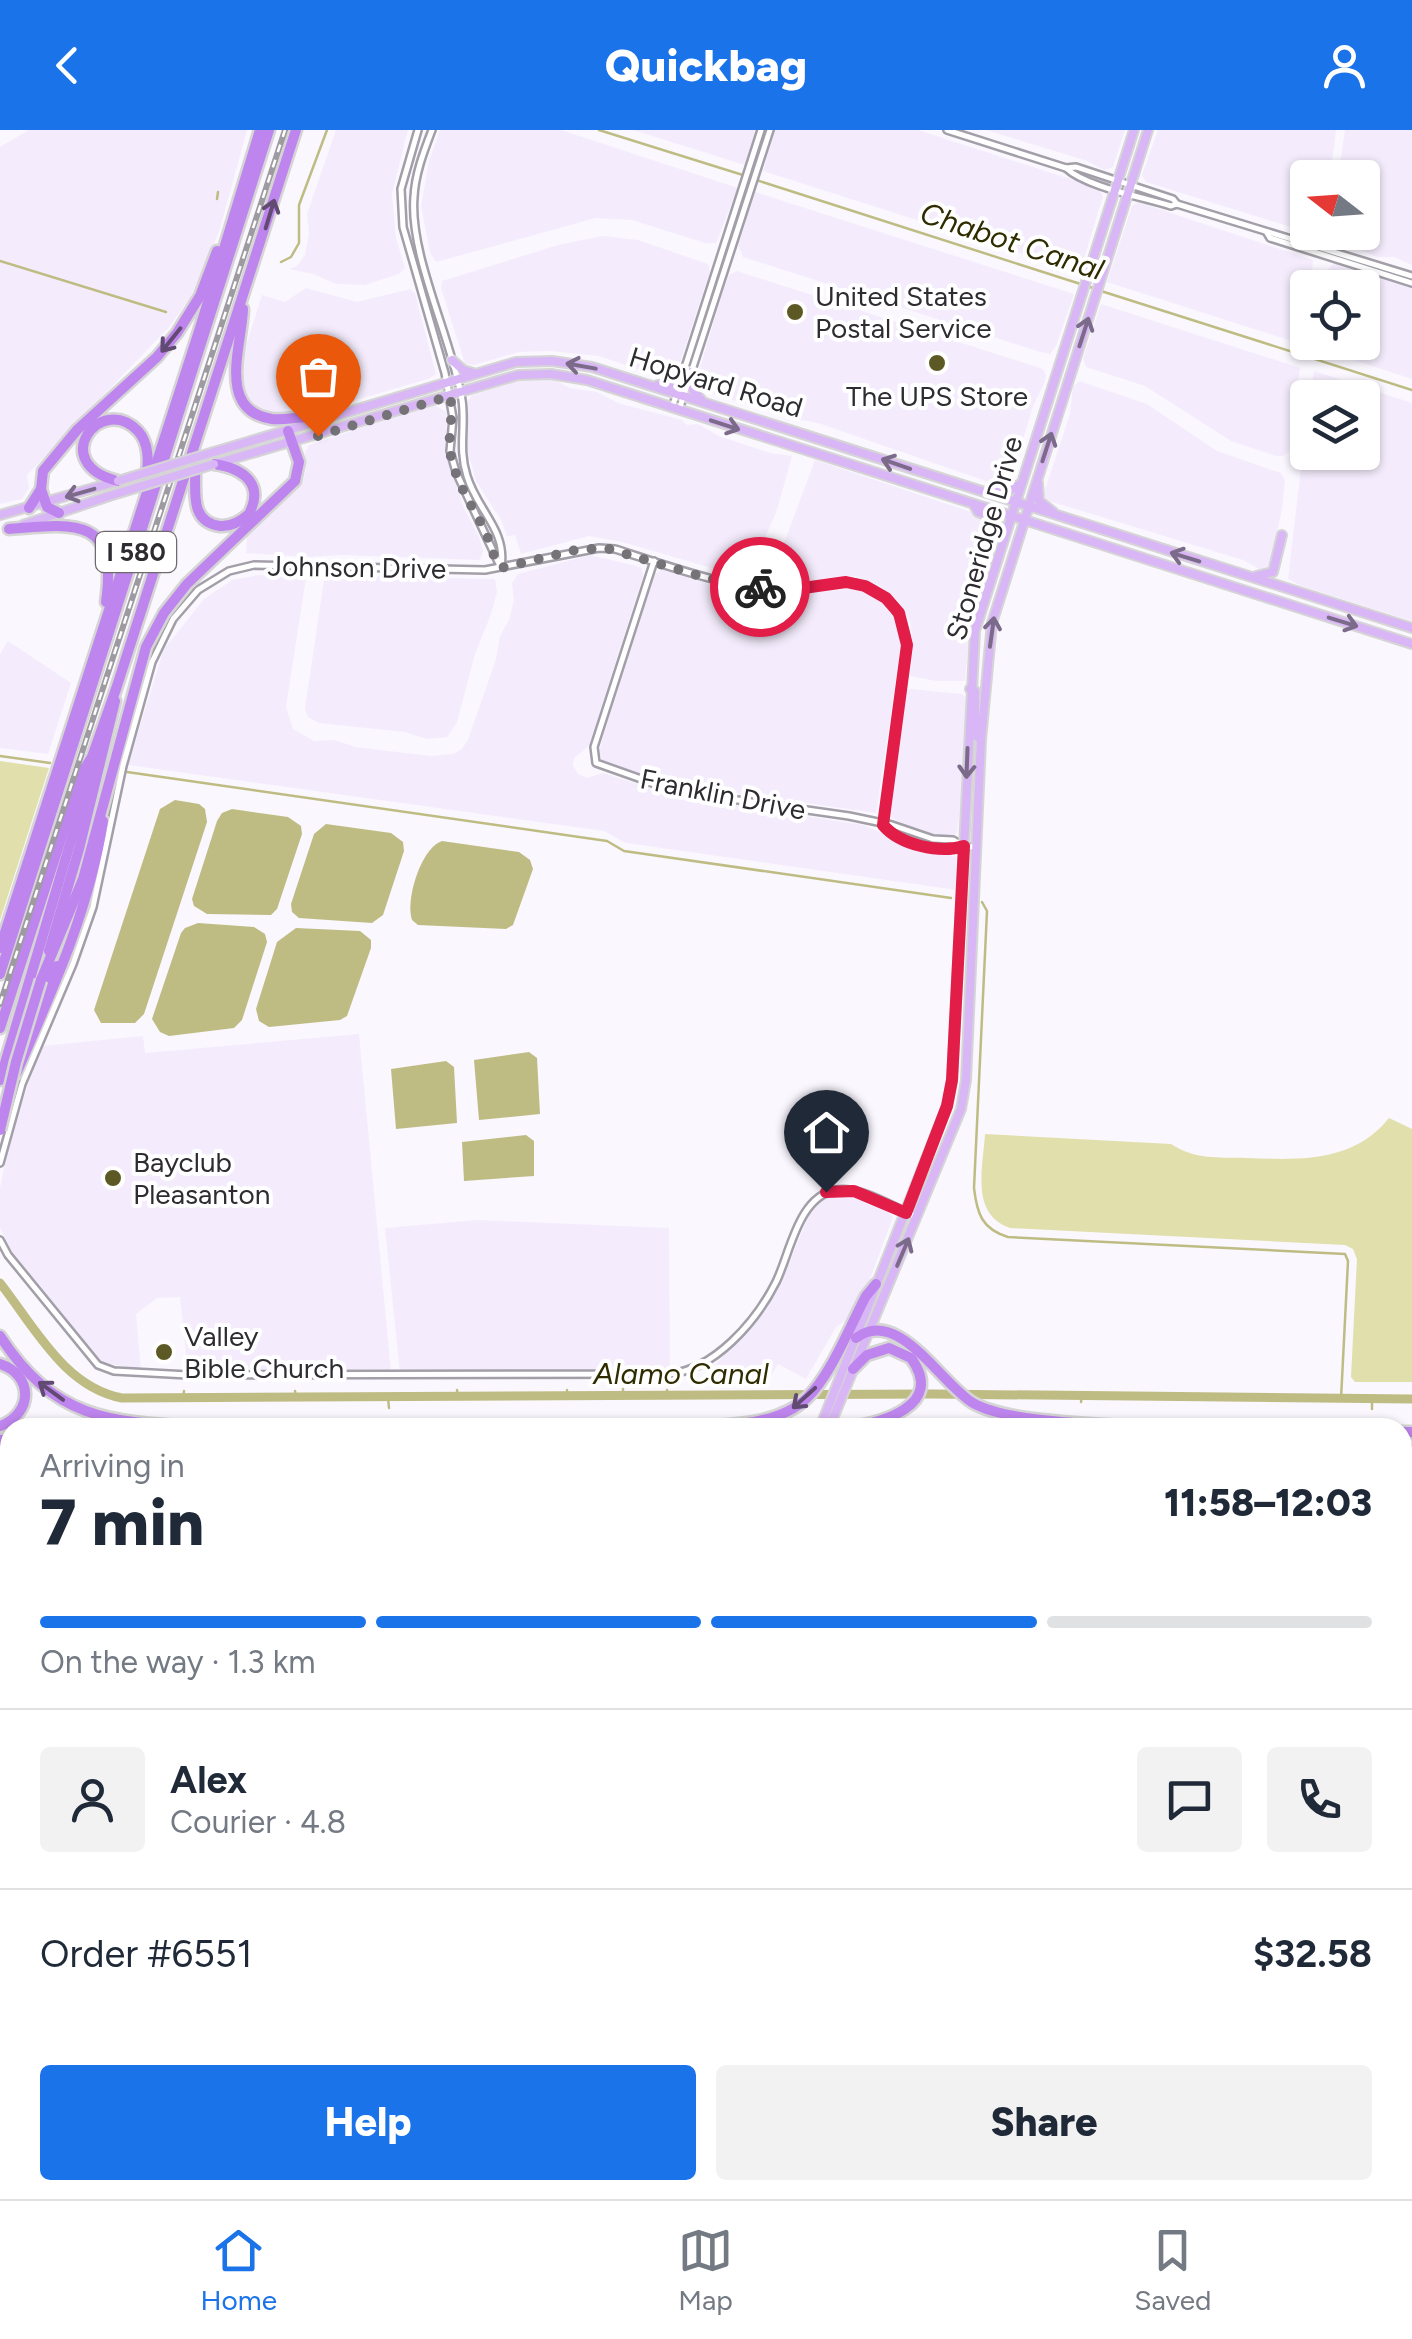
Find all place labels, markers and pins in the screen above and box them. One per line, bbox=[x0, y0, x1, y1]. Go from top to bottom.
place label: United States Postal Service bbox=[815, 279, 992, 345]
marker: United States Postal Service bbox=[784, 301, 806, 323]
pin bbox=[276, 334, 361, 437]
marker: The UPS Store bbox=[926, 352, 948, 374]
place label: The UPS Store bbox=[846, 379, 1028, 413]
pin bbox=[784, 1090, 869, 1193]
place label: Bayclub Pleasanton bbox=[133, 1145, 270, 1211]
marker: Bayclub Pleasanton bbox=[102, 1167, 124, 1189]
place label: Valley Bible Church bbox=[184, 1319, 344, 1385]
marker: Valley Bible Church bbox=[153, 1341, 175, 1363]

